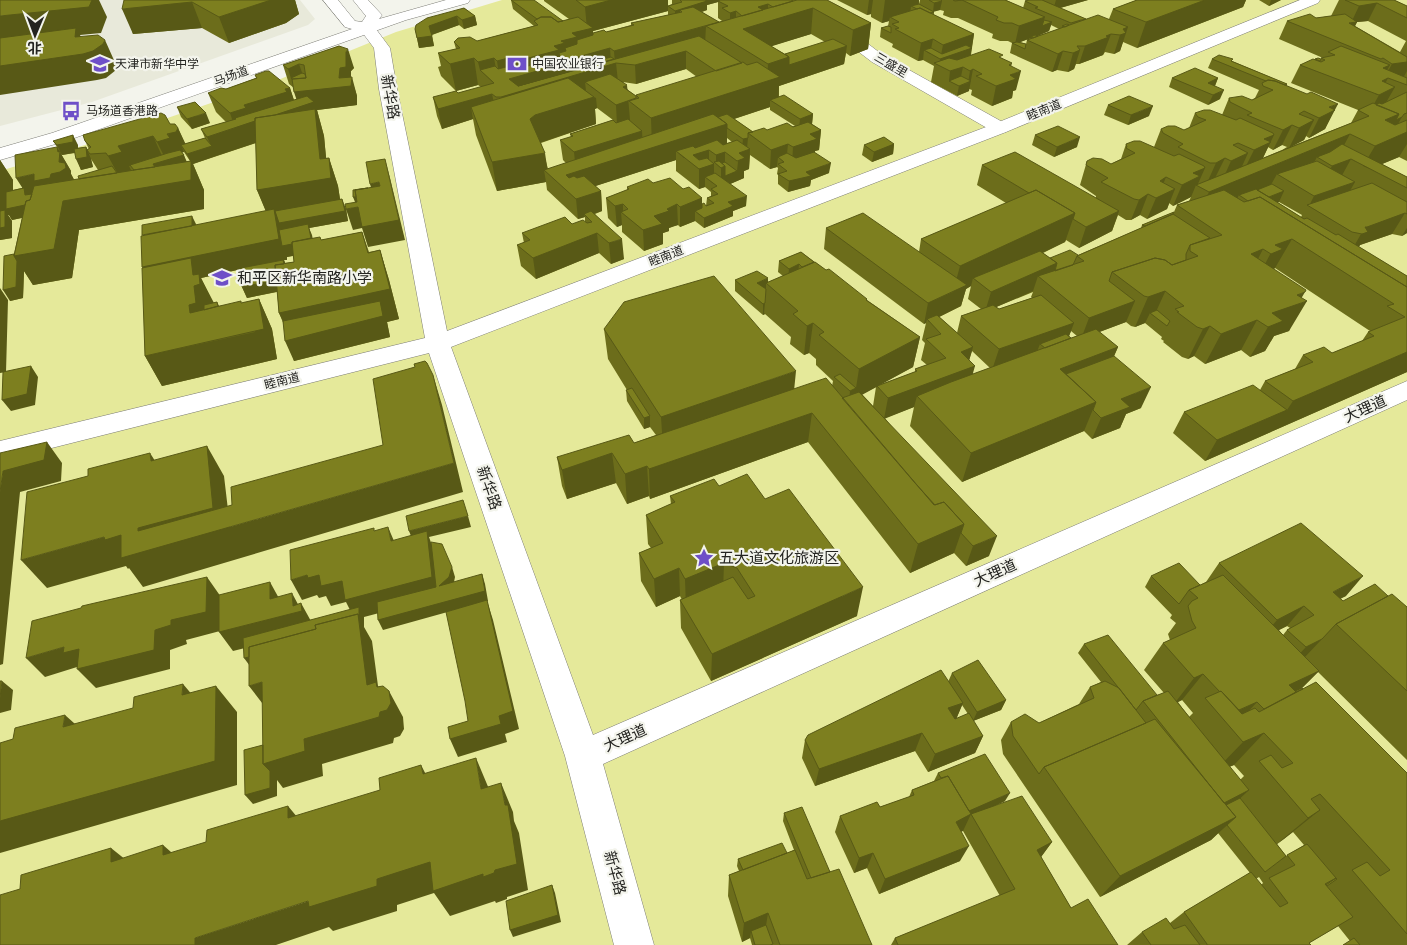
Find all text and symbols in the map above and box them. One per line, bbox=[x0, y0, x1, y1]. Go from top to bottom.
north arrow bbox=[10, 10, 60, 60]
text: 北 bbox=[28, 39, 42, 56]
street label: 三盛里 bbox=[872, 50, 910, 80]
school or university icon: 天津市新华中学 bbox=[89, 53, 111, 75]
bank icon: 中国农业银行 bbox=[506, 53, 528, 75]
place label: 天津市新华中学 bbox=[115, 57, 199, 71]
place label: 中国农业银行 bbox=[532, 57, 604, 71]
street label: 马场道 bbox=[212, 63, 250, 89]
street label: 新华路 bbox=[377, 73, 403, 121]
street label: 睦南道 bbox=[1025, 97, 1063, 123]
bus stop icon: 马场道香港路 bbox=[60, 100, 82, 122]
place label: 马场道香港路 bbox=[86, 104, 158, 118]
street label: 睦南道 bbox=[647, 243, 685, 269]
school or university icon: 和平区新华南路小学 bbox=[211, 267, 233, 289]
place label: 和平区新华南路小学 bbox=[237, 269, 372, 287]
street label: 睦南道 bbox=[263, 370, 301, 392]
street label: 大理道 bbox=[1341, 392, 1389, 426]
street label: 新华路 bbox=[473, 464, 505, 512]
place icon: 五大道文化旅游区 bbox=[693, 547, 715, 569]
place label: 五大道文化旅游区 bbox=[719, 549, 839, 567]
street label: 大理道 bbox=[971, 556, 1019, 590]
street label: 大理道 bbox=[601, 721, 649, 755]
street label: 新华路 bbox=[600, 849, 630, 897]

